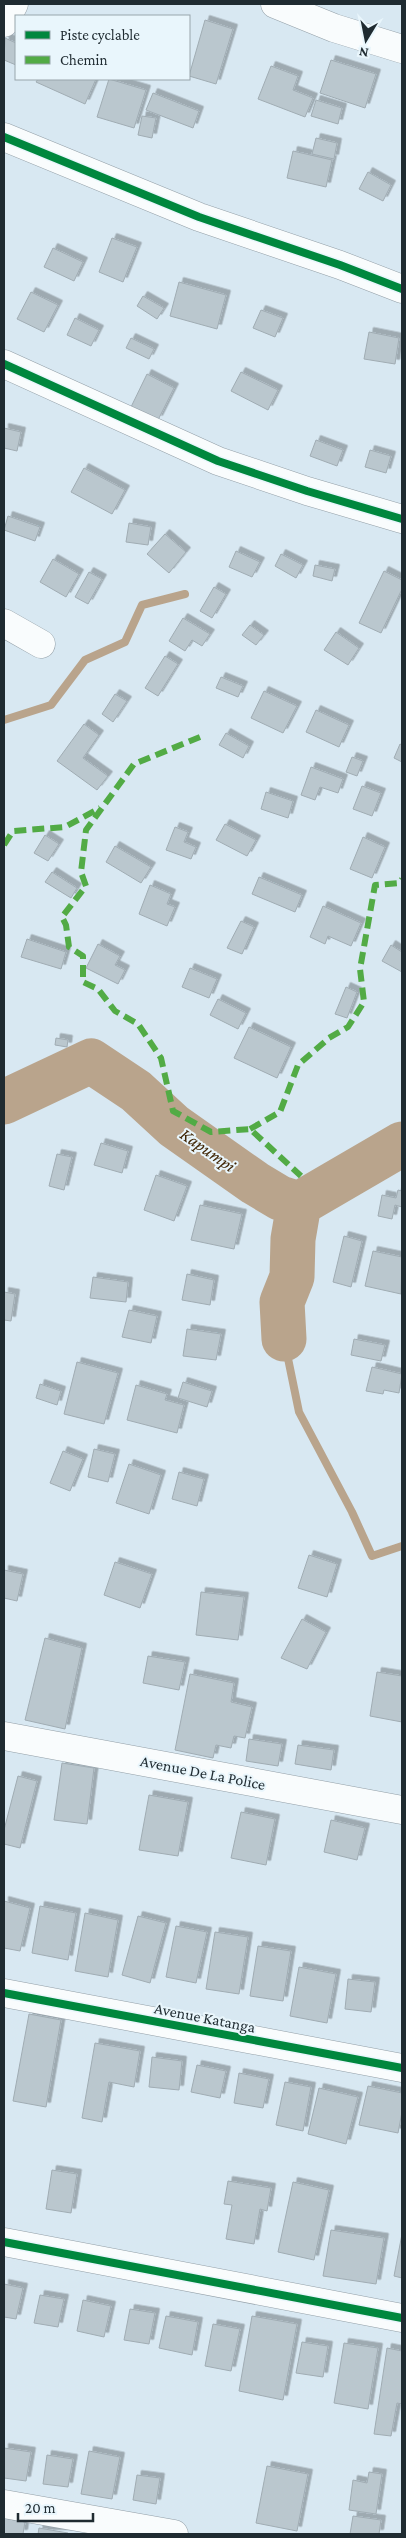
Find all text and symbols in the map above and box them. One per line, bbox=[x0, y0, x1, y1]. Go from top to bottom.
legend bbox=[15, 15, 190, 80]
north arrow bbox=[341, 15, 391, 65]
text: Piste cyclable bbox=[60, 27, 140, 44]
text: N bbox=[357, 44, 370, 62]
text: Chemin bbox=[60, 52, 108, 68]
water label: Kapumpi bbox=[177, 1124, 240, 1176]
street label: Avenue De La Police bbox=[139, 1752, 267, 1793]
street label: Avenue Katanga bbox=[153, 1999, 258, 2037]
scale bar bbox=[18, 2490, 92, 2522]
text: 20 m bbox=[25, 2500, 56, 2516]

